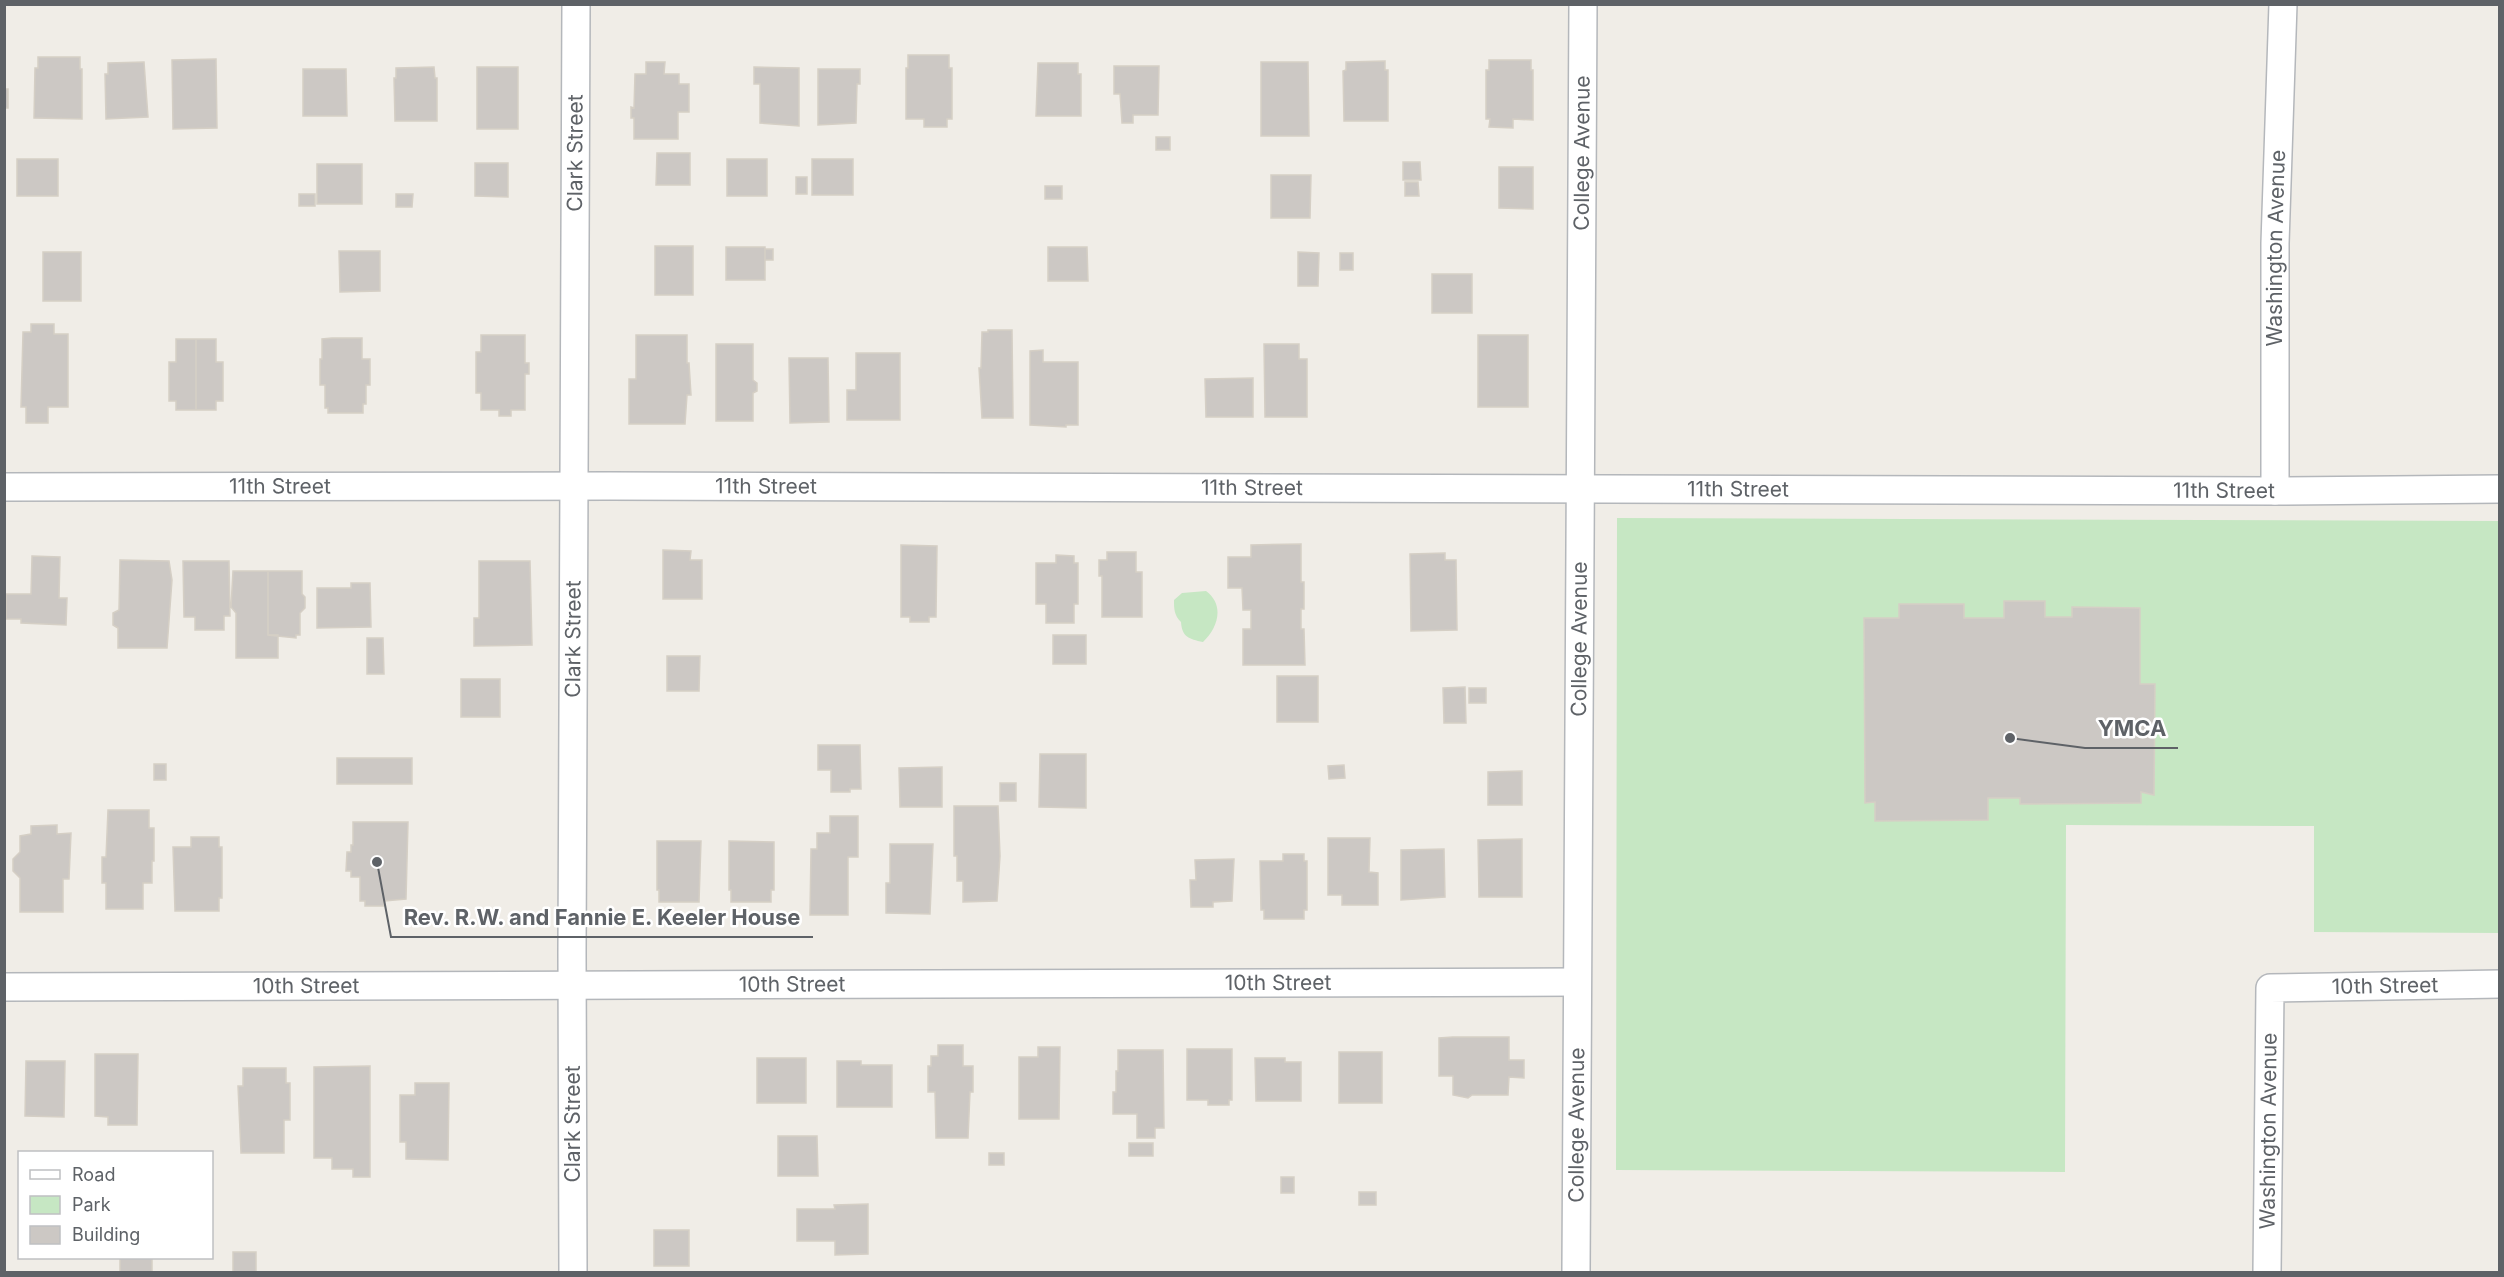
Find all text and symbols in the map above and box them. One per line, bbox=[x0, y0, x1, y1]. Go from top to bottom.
street label: College Avenue bbox=[1569, 75, 1595, 231]
street label: Clark Street bbox=[562, 94, 588, 212]
street label: Washington Avenue bbox=[2262, 149, 2290, 346]
street label: 11th Street bbox=[229, 473, 331, 499]
street label: 11th Street bbox=[715, 473, 817, 499]
street label: 11th Street bbox=[1201, 475, 1303, 500]
street label: 11th Street bbox=[1687, 476, 1789, 502]
street label: 11th Street bbox=[2173, 478, 2275, 503]
street label: College Avenue bbox=[1566, 561, 1592, 717]
street label: Clark Street bbox=[560, 580, 586, 698]
callout: YMCA bbox=[2085, 708, 2178, 748]
text: YMCA bbox=[2098, 715, 2166, 741]
callout: Rev. R.W. and Fannie E. Keeler House bbox=[391, 897, 813, 937]
text: Rev. R.W. and Fannie E. Keeler House bbox=[404, 904, 800, 930]
street label: 10th Street bbox=[1225, 970, 1331, 995]
street label: 10th Street bbox=[739, 971, 845, 997]
street label: 10th Street bbox=[2331, 972, 2439, 999]
street label: 10th Street bbox=[253, 973, 359, 998]
street label: Washington Avenue bbox=[2254, 1032, 2282, 1230]
street label: College Avenue bbox=[1563, 1047, 1589, 1203]
street label: Clark Street bbox=[560, 1065, 585, 1183]
legend bbox=[18, 1151, 213, 1259]
text: Road bbox=[72, 1164, 115, 1185]
text: Park bbox=[72, 1194, 111, 1215]
text: Building bbox=[72, 1224, 140, 1245]

